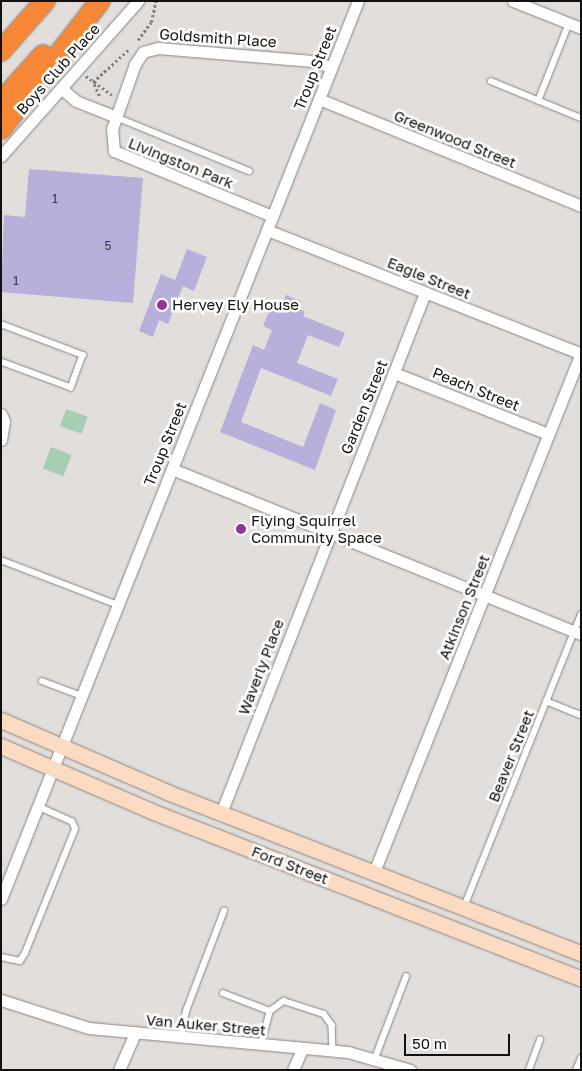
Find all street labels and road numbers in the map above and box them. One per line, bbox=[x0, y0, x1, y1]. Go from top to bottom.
street label: Boys Club Place bbox=[13, 20, 103, 118]
street label: Troup Street bbox=[290, 23, 340, 113]
street label: Goldsmith Place bbox=[159, 25, 277, 51]
street label: Greenwood Street bbox=[391, 106, 519, 172]
street label: Livingston Park bbox=[126, 134, 236, 192]
street label: Eagle Street bbox=[385, 253, 473, 303]
street label: Garden Street bbox=[337, 357, 391, 457]
street label: Peach Street bbox=[430, 363, 522, 415]
street label: Troup Street bbox=[140, 399, 190, 489]
street label: Atkinson Street bbox=[435, 552, 493, 662]
street label: Waverly Place bbox=[234, 617, 288, 717]
street label: Beaver Street bbox=[484, 707, 538, 805]
street label: Ford Street bbox=[249, 842, 331, 888]
street label: Van Auker Street bbox=[145, 1011, 267, 1039]

